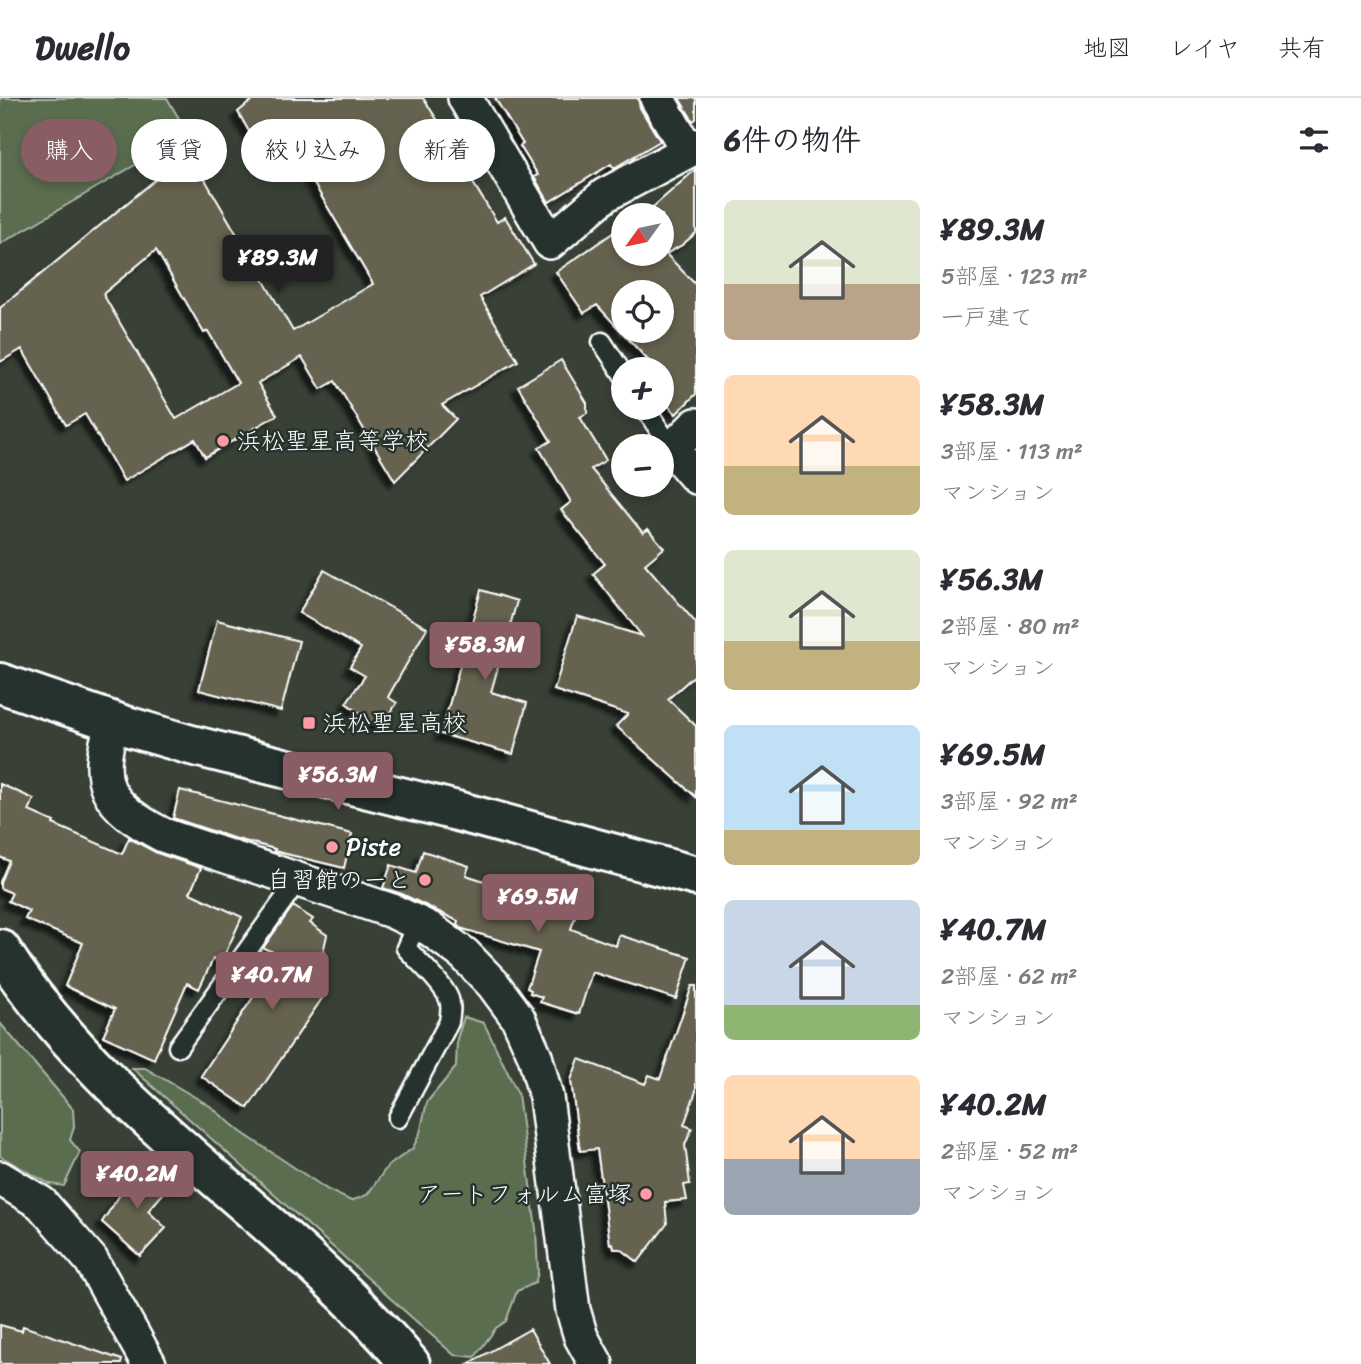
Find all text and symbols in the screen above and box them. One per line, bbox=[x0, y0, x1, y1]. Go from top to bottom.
text: Dwello bbox=[35, 19, 130, 77]
text: 地図 bbox=[1083, 27, 1131, 69]
text: レイヤ bbox=[1169, 27, 1240, 69]
text: 共有 bbox=[1278, 27, 1326, 69]
text: 6件の物件 bbox=[724, 113, 861, 167]
chip: 購入 bbox=[21, 119, 117, 182]
chip: 賃貸 bbox=[131, 119, 227, 182]
chip: 絞り込み bbox=[241, 119, 385, 182]
chip: 新着 bbox=[399, 119, 495, 182]
icon: filters bbox=[1295, 121, 1333, 159]
text: ¥89.3M bbox=[941, 202, 1044, 256]
north arrow bbox=[611, 203, 674, 266]
map controls bbox=[611, 203, 674, 497]
icon: home bbox=[780, 228, 864, 312]
pin: ¥89.3M bbox=[221, 236, 335, 295]
text: ¥89.3M bbox=[238, 237, 318, 278]
text: 5部屋 · 123 m² bbox=[941, 256, 1088, 297]
button: locate bbox=[611, 280, 674, 343]
text: 一戸建て bbox=[941, 297, 1033, 338]
button: + bbox=[611, 357, 674, 420]
text: ¥58.3M bbox=[941, 377, 1044, 431]
icon: home bbox=[780, 403, 864, 487]
place label: 浜松聖星高等学校 bbox=[237, 420, 429, 462]
text: 3部屋 · 113 m² bbox=[941, 431, 1083, 472]
marker: 浜松聖星高等学校 bbox=[215, 433, 231, 449]
button: − bbox=[611, 434, 674, 497]
text: マンション bbox=[941, 472, 1055, 513]
text: ¥56.3M bbox=[941, 552, 1043, 606]
icon: home bbox=[780, 578, 864, 662]
text: 2部屋 · 80 m² bbox=[941, 606, 1079, 647]
pin: ¥58.3M bbox=[428, 622, 542, 682]
text: ¥58.3M bbox=[445, 624, 525, 665]
text: マンション bbox=[941, 647, 1055, 688]
place label: 浜松聖星高校 bbox=[323, 702, 467, 744]
marker: 浜松聖星高校 bbox=[301, 715, 317, 731]
text: ¥69.5M bbox=[941, 727, 1045, 781]
pin: ¥56.3M bbox=[281, 752, 395, 812]
icon: home bbox=[780, 753, 864, 837]
text: ¥56.3M bbox=[299, 754, 377, 795]
text: 3部屋 · 92 m² bbox=[941, 781, 1078, 822]
text: マンション bbox=[941, 822, 1055, 863]
place label: Piste bbox=[346, 826, 401, 868]
marker: Piste bbox=[324, 839, 340, 855]
place label: 自習館のーと bbox=[267, 859, 411, 901]
marker: 自習館のーと bbox=[417, 872, 433, 888]
pin: ¥69.5M bbox=[481, 874, 595, 934]
text: ¥69.5M bbox=[498, 876, 578, 917]
text: ¥40.7M bbox=[941, 902, 1046, 956]
icon: home bbox=[780, 928, 864, 1012]
pin: ¥40.7M bbox=[215, 953, 329, 1012]
text: ¥40.7M bbox=[232, 954, 312, 995]
text: 2部屋 · 62 m² bbox=[941, 956, 1077, 997]
text: マンション bbox=[941, 997, 1055, 1038]
text: ¥40.2M bbox=[941, 1077, 1046, 1131]
icon: home bbox=[780, 1103, 864, 1187]
text: 2部屋 · 52 m² bbox=[941, 1131, 1078, 1172]
pin: ¥40.2M bbox=[80, 1152, 194, 1211]
text: ¥40.2M bbox=[97, 1153, 177, 1194]
text: マンション bbox=[941, 1172, 1055, 1213]
place label: アートフォルム富塚 bbox=[417, 1173, 632, 1215]
marker: アートフォルム富塚 bbox=[638, 1186, 654, 1202]

